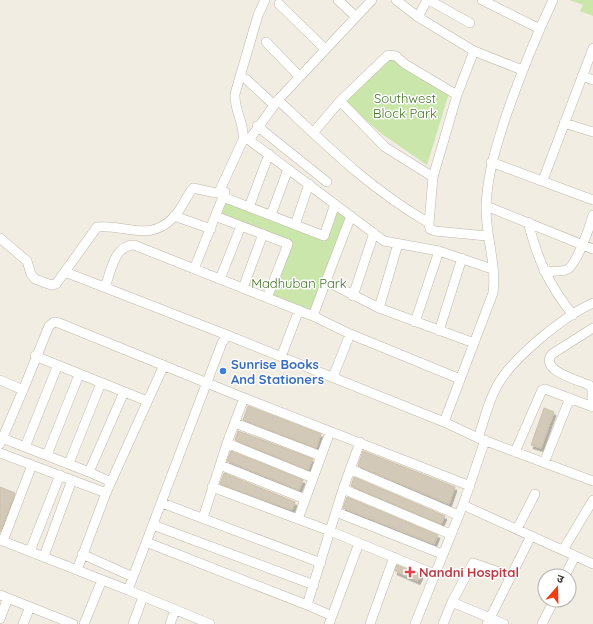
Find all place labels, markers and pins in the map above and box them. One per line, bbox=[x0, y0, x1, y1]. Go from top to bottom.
place label: Sunrise Books And Stationers bbox=[231, 356, 324, 387]
marker: Sunrise Books And Stationers bbox=[218, 366, 228, 376]
place label: Nandni Hospital bbox=[419, 564, 519, 580]
marker: Nandni Hospital bbox=[404, 566, 416, 578]

